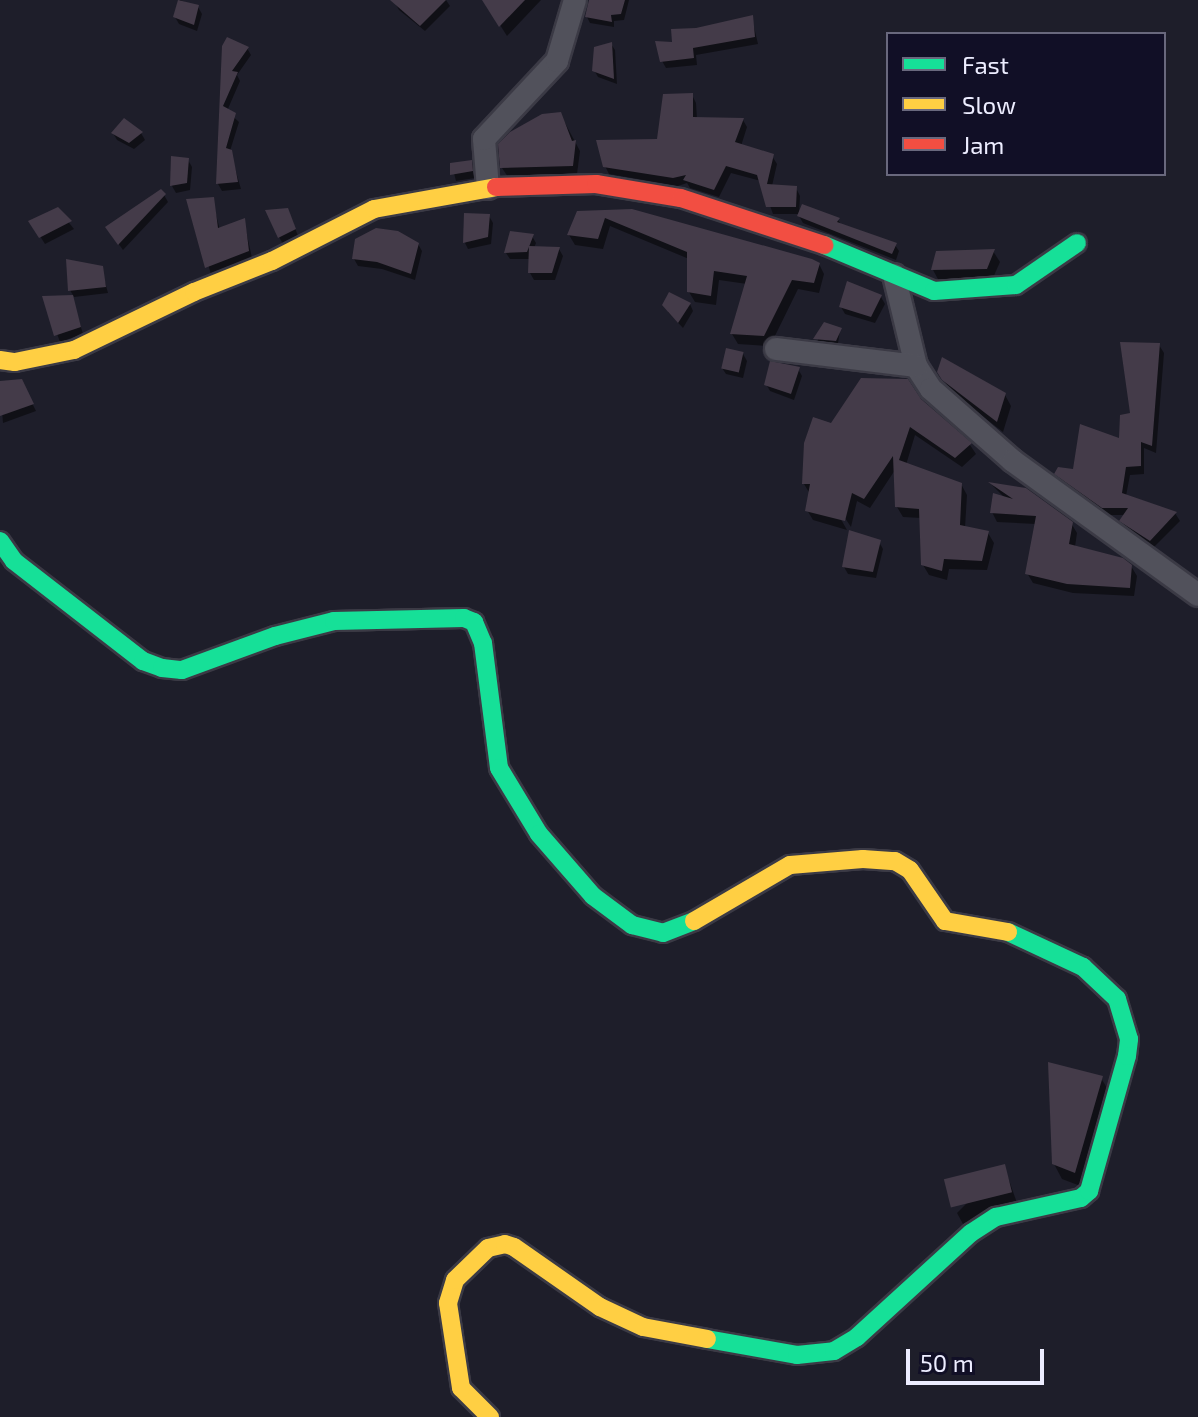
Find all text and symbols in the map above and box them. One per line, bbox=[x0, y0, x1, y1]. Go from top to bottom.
legend bbox=[886, 32, 1166, 176]
text: Fast bbox=[962, 50, 1009, 79]
text: Slow bbox=[962, 90, 1016, 119]
text: Jam bbox=[962, 130, 1004, 159]
scale bar bbox=[910, 1333, 1048, 1383]
text: 50 m bbox=[920, 1348, 974, 1377]

